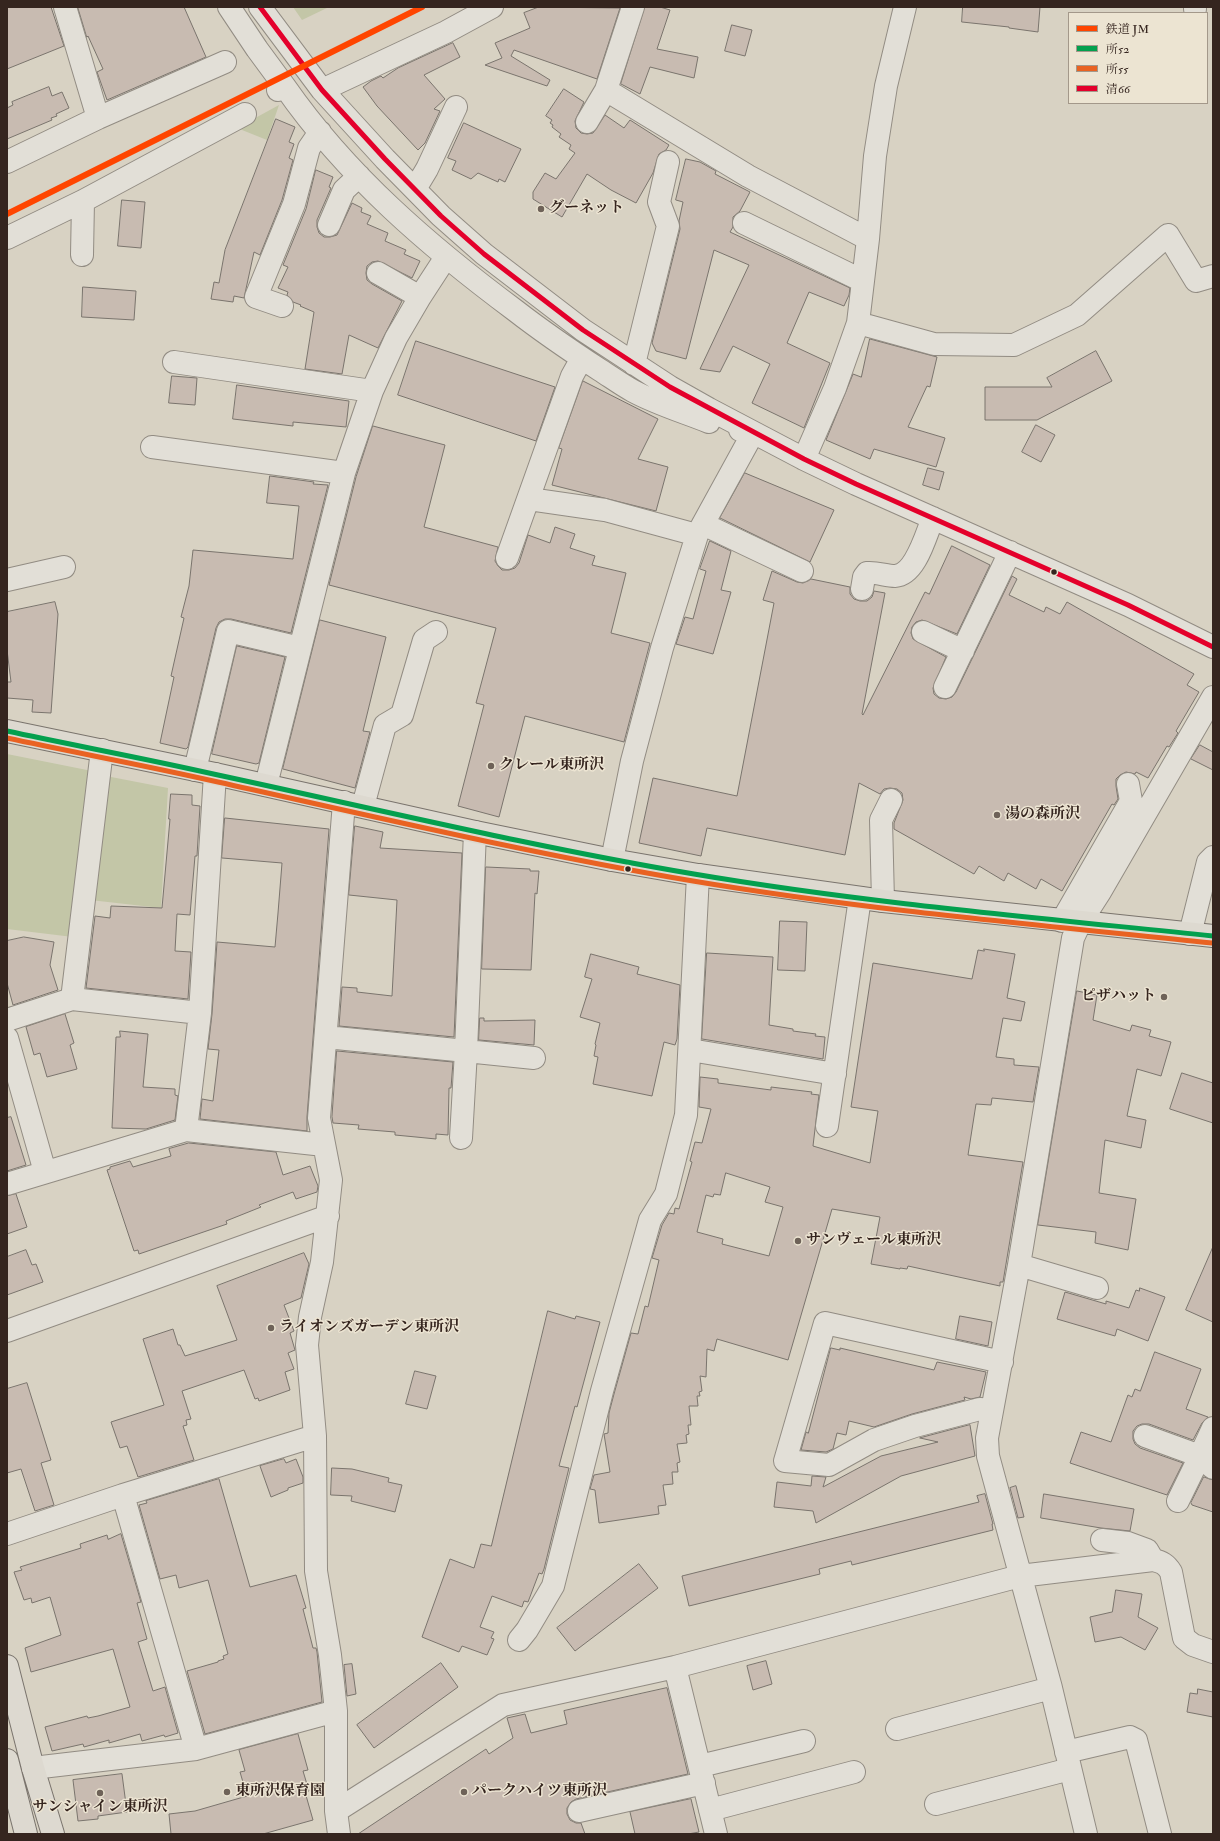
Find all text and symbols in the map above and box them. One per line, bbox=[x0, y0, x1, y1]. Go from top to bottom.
legend bbox=[1068, 12, 1208, 104]
text: 鉄道 JM bbox=[1106, 22, 1149, 37]
text: 所52 bbox=[1106, 42, 1129, 57]
text: 所55 bbox=[1106, 62, 1129, 77]
text: 清66 bbox=[1106, 82, 1130, 97]
place label: グーネット bbox=[549, 200, 624, 218]
marker: グーネット bbox=[536, 204, 546, 214]
unlabelled marker bbox=[1049, 567, 1059, 577]
place label: クレール東所沢 bbox=[499, 757, 604, 775]
marker: クレール東所沢 bbox=[486, 761, 496, 771]
place label: 湯の森所沢 bbox=[1005, 806, 1080, 824]
marker: 湯の森所沢 bbox=[992, 810, 1002, 820]
unlabelled marker bbox=[623, 864, 633, 874]
place label: ピザハット bbox=[1081, 988, 1156, 1006]
marker: ピザハット bbox=[1159, 992, 1169, 1002]
place label: サンヴェール東所沢 bbox=[806, 1232, 941, 1250]
marker: サンヴェール東所沢 bbox=[793, 1236, 803, 1246]
place label: ライオンズガーデン東所沢 bbox=[279, 1319, 459, 1337]
marker: ライオンズガーデン東所沢 bbox=[266, 1323, 276, 1333]
place label: 東所沢保育園 bbox=[235, 1783, 325, 1801]
place label: パークハイツ東所沢 bbox=[472, 1783, 607, 1801]
marker: 東所沢保育園 bbox=[222, 1787, 232, 1797]
marker: パークハイツ東所沢 bbox=[459, 1787, 469, 1797]
marker: サンシャイン東所沢 bbox=[95, 1788, 105, 1798]
place label: サンシャイン東所沢 bbox=[33, 1799, 167, 1817]

